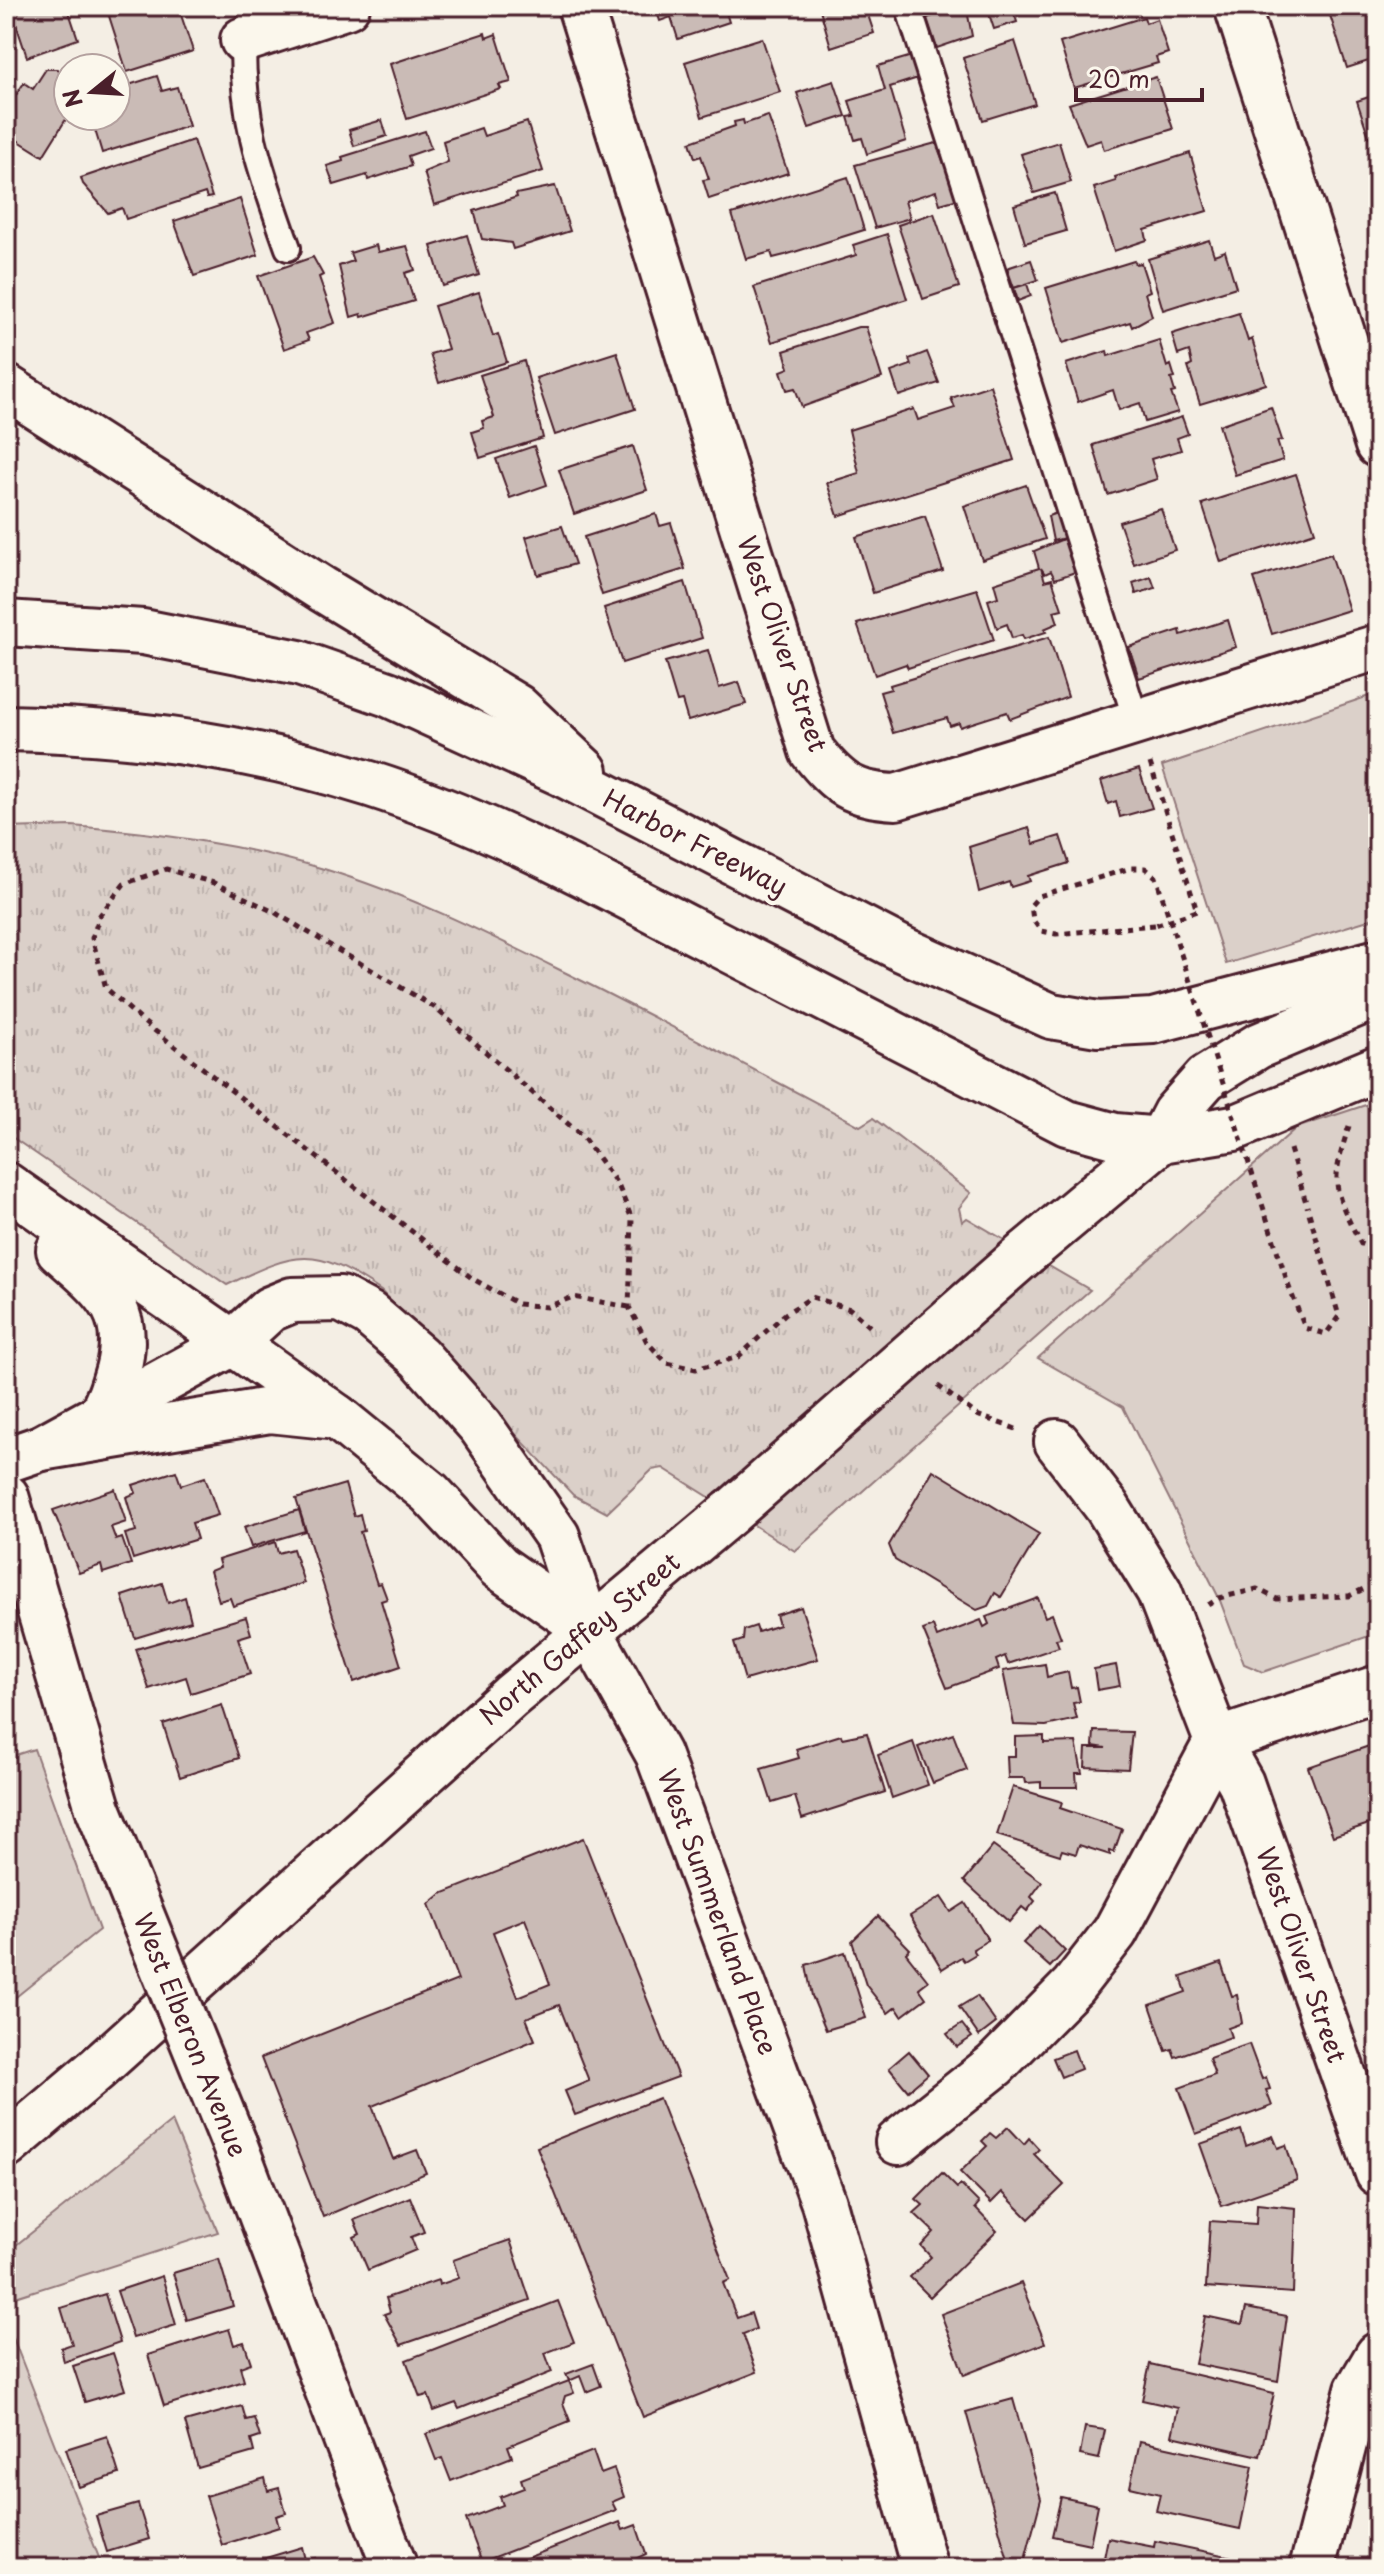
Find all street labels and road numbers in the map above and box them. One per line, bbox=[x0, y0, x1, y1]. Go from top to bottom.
street label: West Oliver Street bbox=[728, 530, 839, 757]
street label: Harbor Freeway bbox=[597, 778, 795, 905]
street label: North Gaffey Street bbox=[470, 1542, 688, 1734]
street label: West Summerland Place bbox=[648, 1763, 788, 2060]
street label: West Oliver Street bbox=[1247, 1841, 1358, 2068]
street label: West Elberon Avenue bbox=[125, 1907, 258, 2162]

